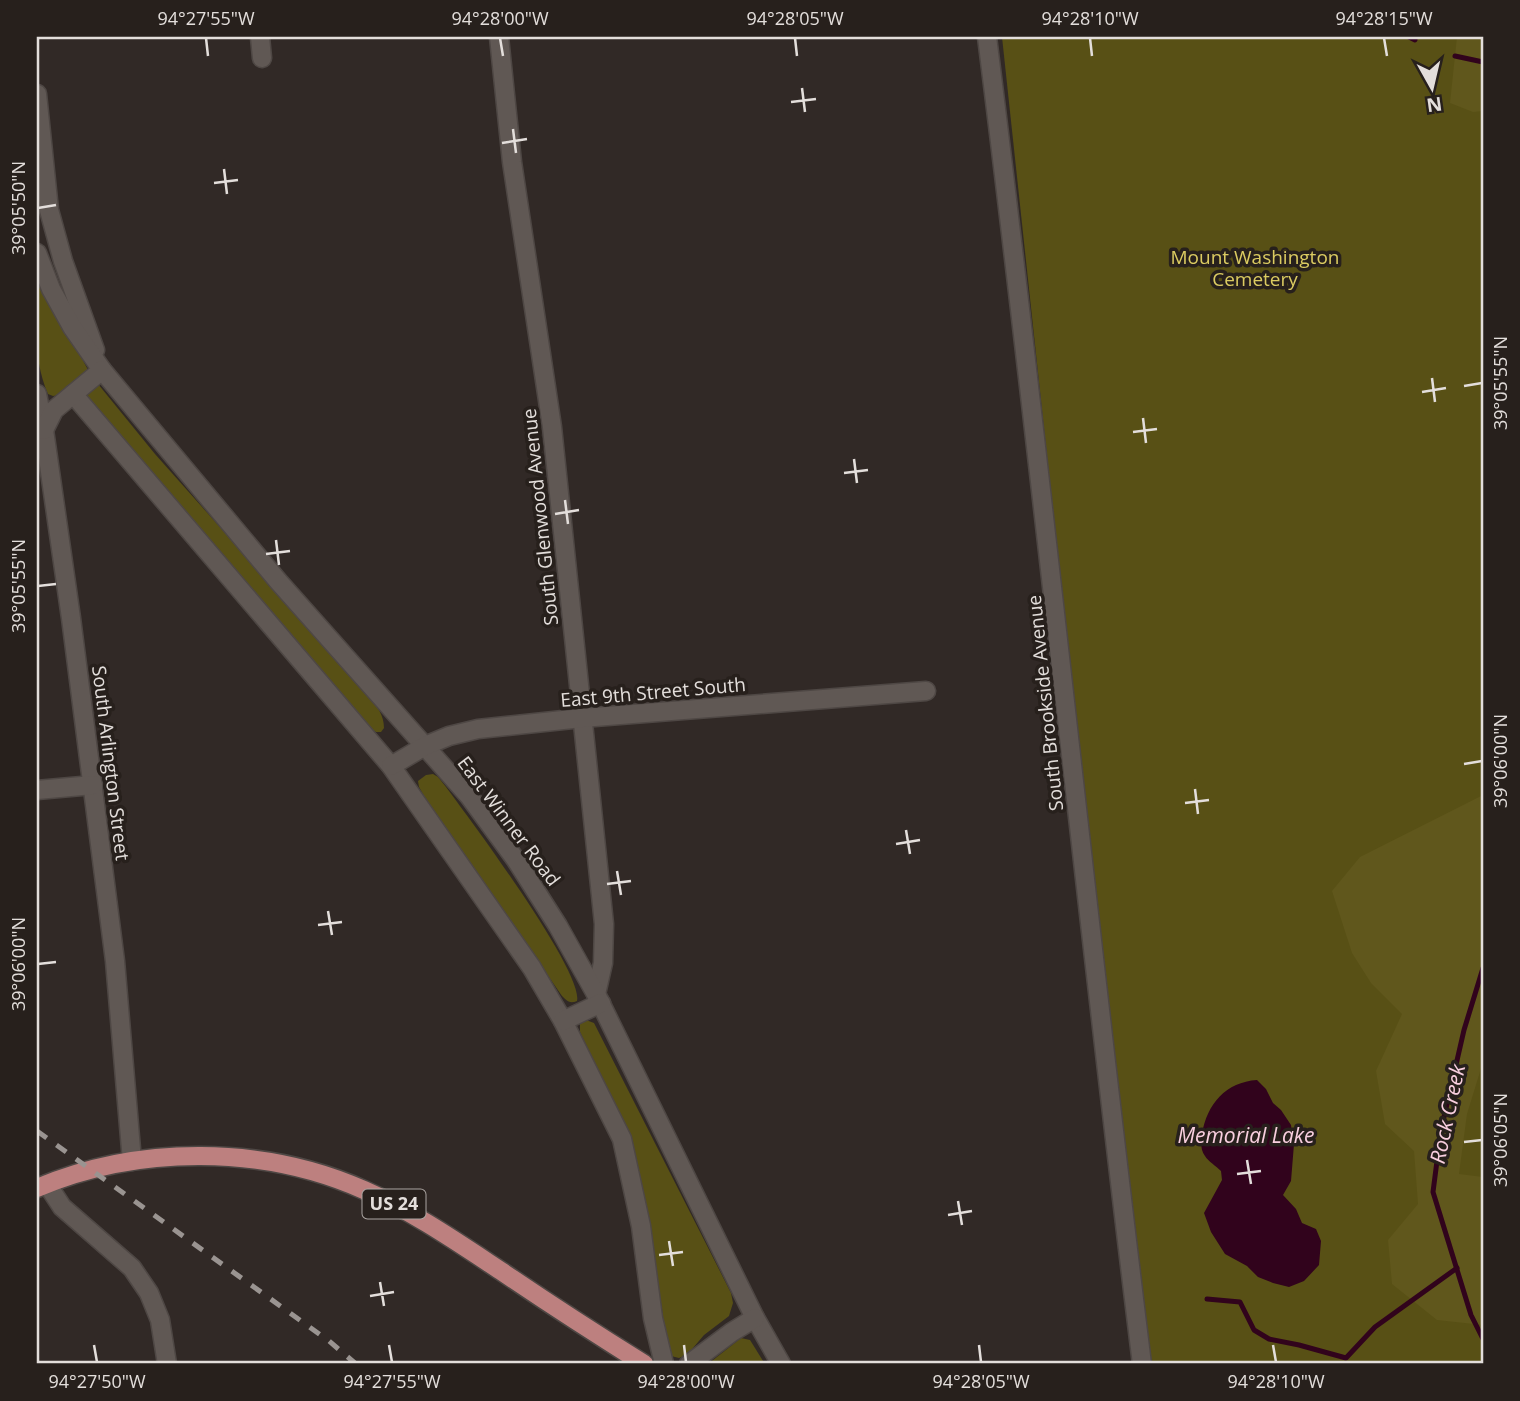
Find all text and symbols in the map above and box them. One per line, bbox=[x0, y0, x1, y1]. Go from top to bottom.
text: 94°27'55"W bbox=[157, 6, 255, 30]
text: 94°28'00"W bbox=[451, 6, 549, 30]
text: 94°28'05"W bbox=[746, 6, 844, 30]
text: 94°28'10"W bbox=[1041, 6, 1139, 30]
text: 94°28'15"W bbox=[1335, 6, 1433, 30]
north arrow bbox=[1398, 52, 1468, 122]
text: N bbox=[1425, 91, 1444, 119]
text: 39°05'50"N bbox=[6, 161, 30, 255]
park label: Mount Washington Cemetery bbox=[1171, 244, 1339, 292]
text: 39°05'55"N bbox=[1488, 336, 1512, 430]
street label: South Glenwood Avenue bbox=[516, 407, 564, 627]
text: 39°05'55"N bbox=[6, 539, 30, 633]
street label: South Brookside Avenue bbox=[1021, 594, 1069, 812]
street label: South Arlington Street bbox=[86, 664, 136, 862]
street label: East 9th Street South bbox=[559, 671, 747, 713]
text: 39°06'00"N bbox=[1488, 714, 1512, 808]
street label: East Winner Road bbox=[452, 751, 566, 891]
text: 39°06'00"N bbox=[6, 917, 30, 1011]
water label: Rock Creek bbox=[1423, 1061, 1471, 1166]
text: 39°06'05"N bbox=[1488, 1093, 1512, 1187]
water label: Memorial Lake bbox=[1177, 1121, 1315, 1149]
road number: US 24 bbox=[362, 1190, 426, 1218]
text: 94°27'50"W bbox=[48, 1369, 146, 1393]
text: 94°27'55"W bbox=[343, 1369, 441, 1393]
text: 94°28'00"W bbox=[637, 1369, 735, 1393]
text: 94°28'05"W bbox=[932, 1369, 1030, 1393]
text: 94°28'10"W bbox=[1227, 1369, 1325, 1393]

